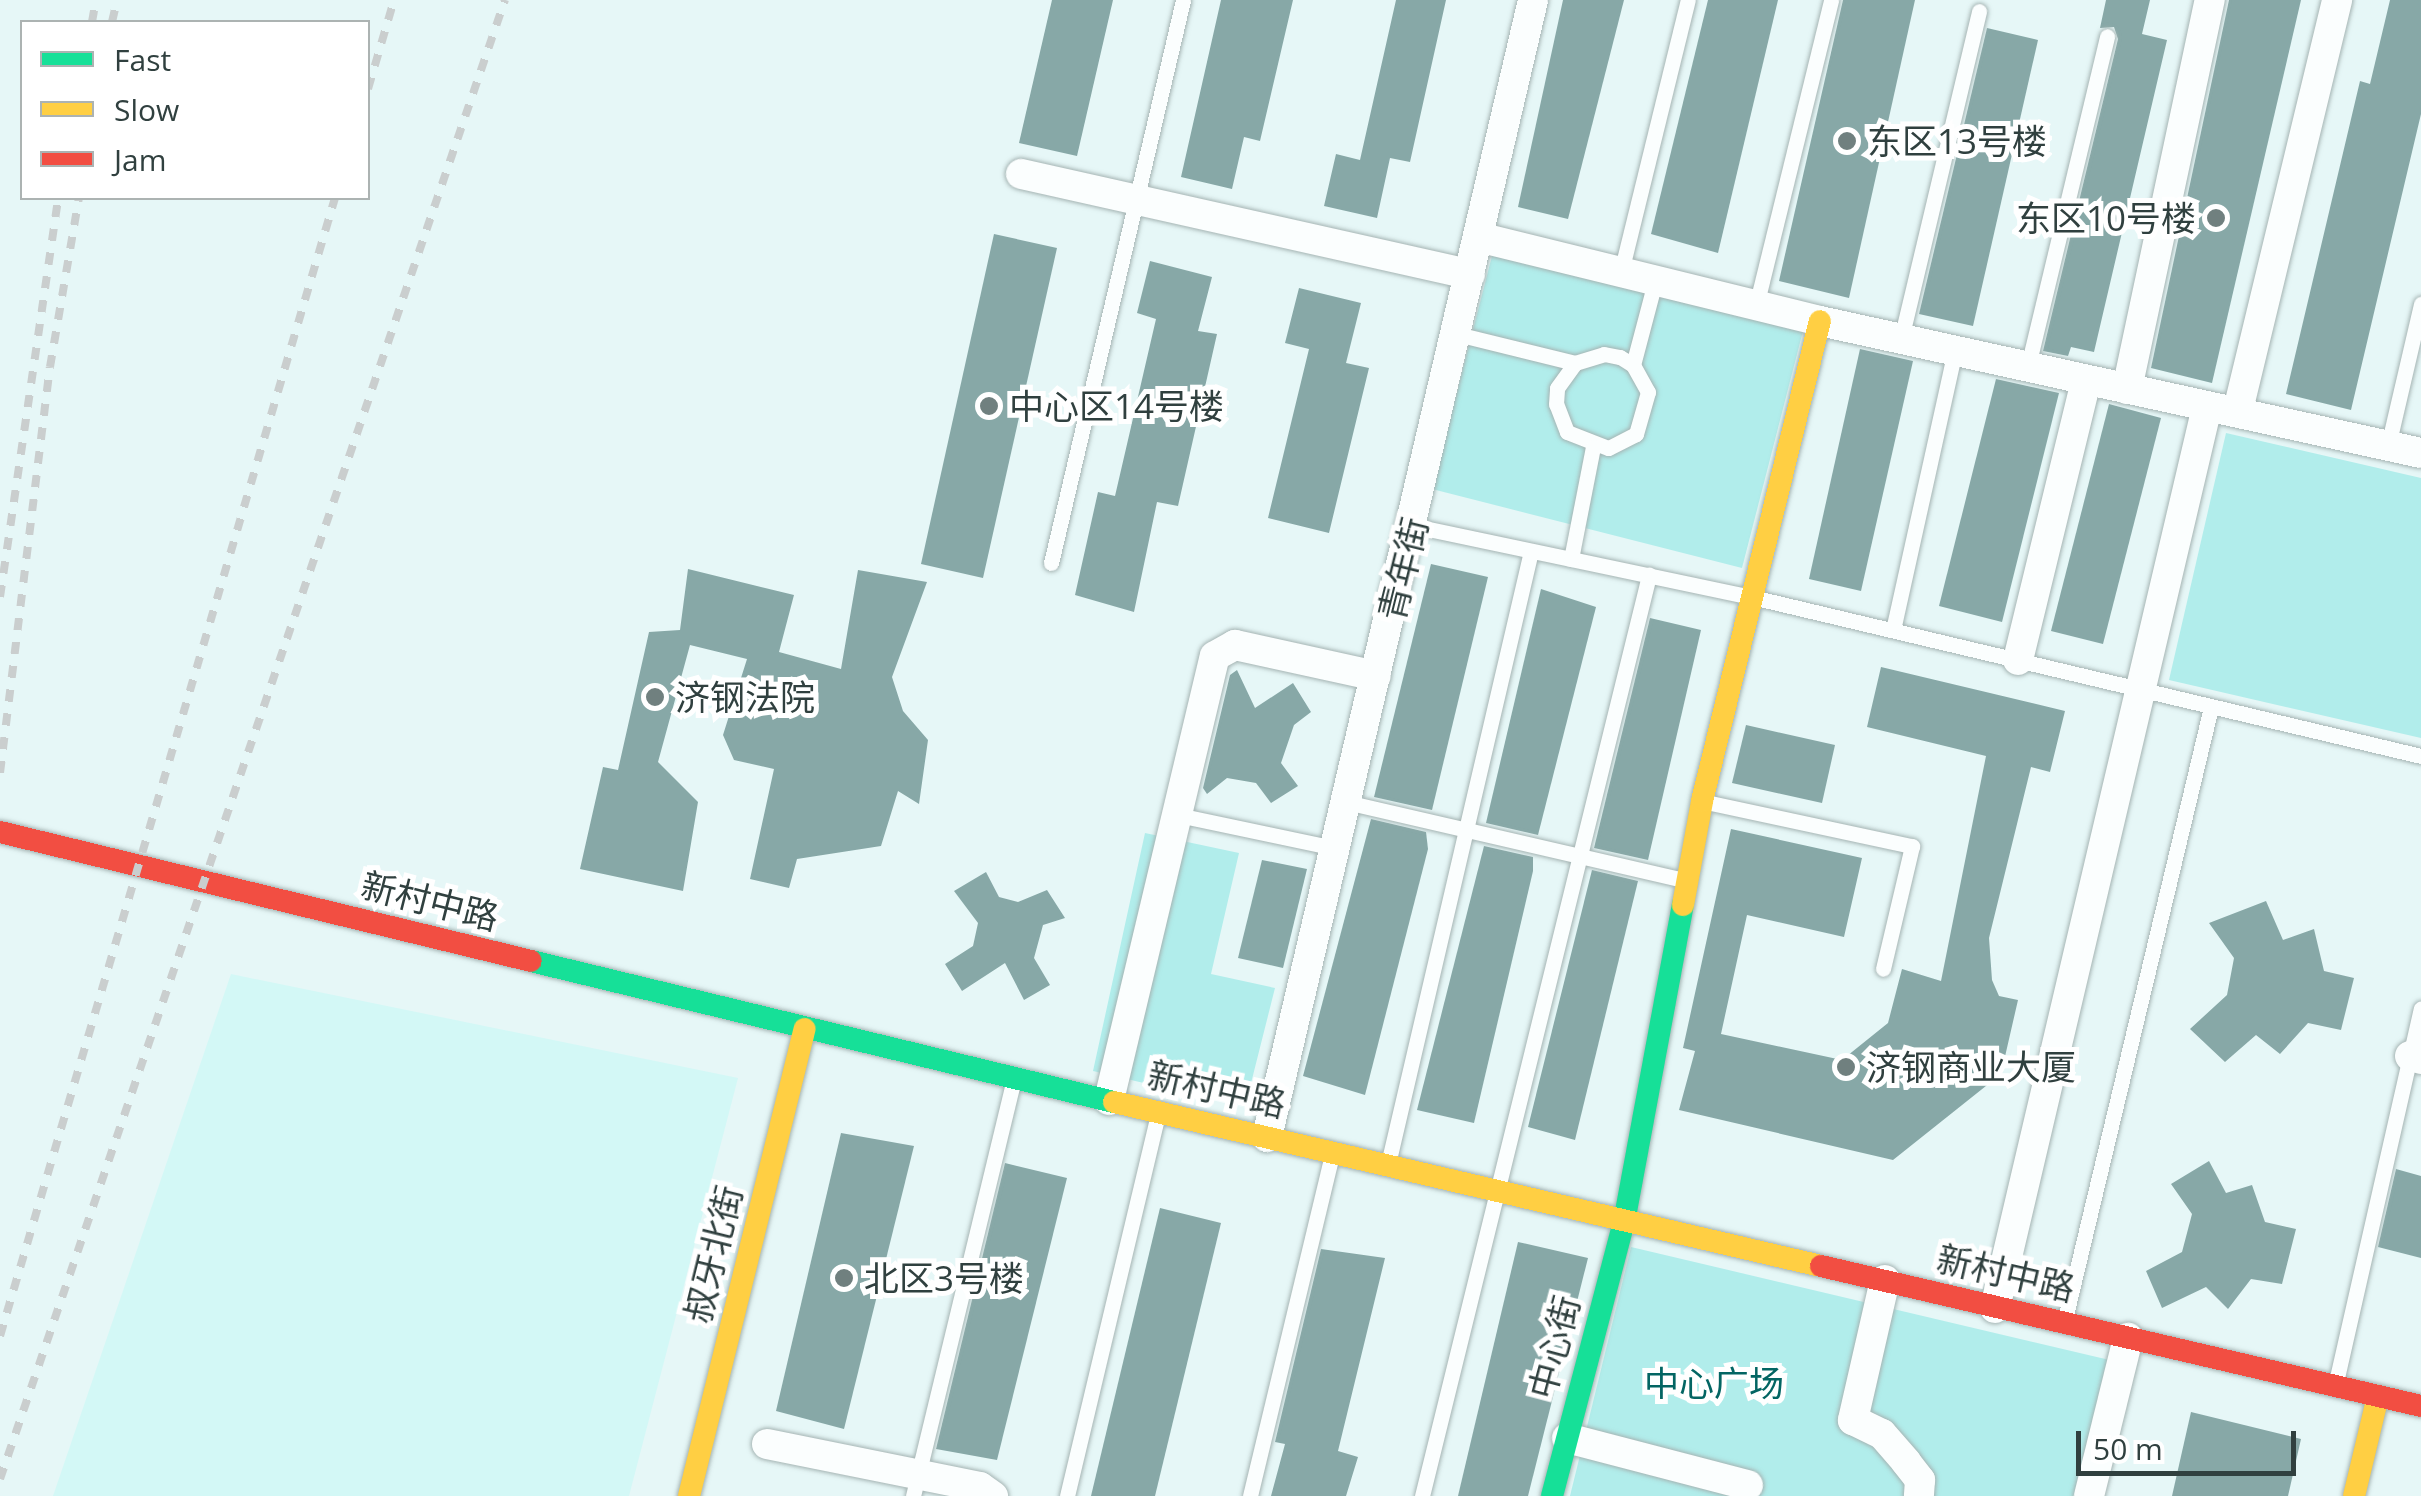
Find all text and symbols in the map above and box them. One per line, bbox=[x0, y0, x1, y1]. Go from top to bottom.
legend bbox=[20, 20, 370, 200]
text: Fast bbox=[114, 39, 171, 80]
text: Slow bbox=[114, 89, 179, 130]
place label: 东区13号楼 bbox=[1867, 120, 2047, 162]
marker: 东区13号楼 bbox=[1836, 130, 1858, 152]
text: Jam bbox=[114, 139, 167, 180]
place label: 东区10号楼 bbox=[2016, 197, 2196, 239]
marker: 东区10号楼 bbox=[2205, 207, 2227, 229]
place label: 中心区14号楼 bbox=[1009, 385, 1224, 427]
marker: 中心区14号楼 bbox=[978, 395, 1000, 417]
street label: 青年街 bbox=[1370, 513, 1436, 625]
place label: 济钢法院 bbox=[675, 676, 815, 718]
marker: 济钢法院 bbox=[644, 686, 666, 708]
street label: 新村中路 bbox=[357, 864, 503, 938]
place label: 济钢商业大厦 bbox=[1866, 1046, 2076, 1088]
street label: 新村中路 bbox=[1144, 1053, 1290, 1125]
marker: 济钢商业大厦 bbox=[1835, 1056, 1857, 1078]
street label: 叔牙北街 bbox=[676, 1181, 750, 1327]
street label: 新村中路 bbox=[1933, 1237, 2079, 1309]
place label: 北区3号楼 bbox=[864, 1257, 1024, 1299]
marker: 北区3号楼 bbox=[833, 1267, 855, 1289]
street label: 中心街 bbox=[1520, 1291, 1588, 1403]
park label: 中心广场 bbox=[1644, 1362, 1784, 1404]
scale bar bbox=[2081, 1411, 2301, 1473]
text: 50 m bbox=[2093, 1428, 2163, 1469]

